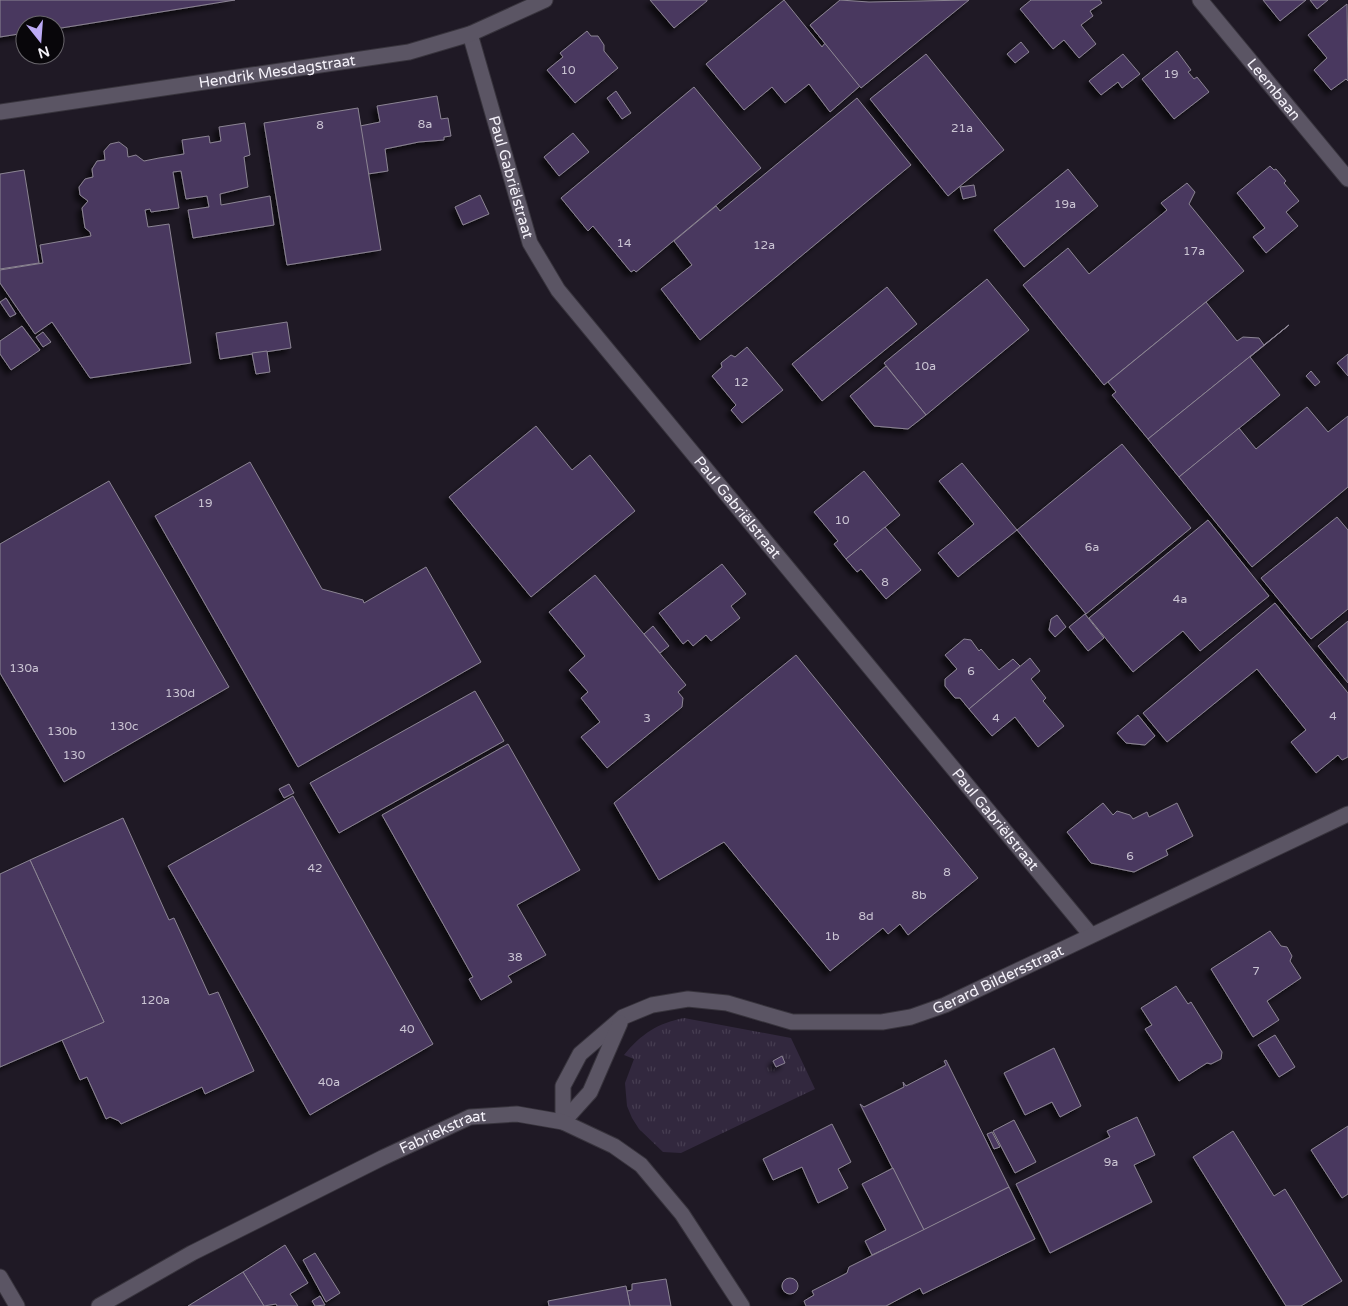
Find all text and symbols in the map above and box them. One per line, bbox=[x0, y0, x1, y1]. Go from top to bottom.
north arrow bbox=[15, 15, 65, 65]
text: N bbox=[36, 42, 52, 62]
street label: Hendrik Mesdagstraat bbox=[197, 51, 357, 92]
street label: Leembaan bbox=[1243, 55, 1305, 124]
house number: 10 bbox=[560, 63, 576, 77]
house number: 19 bbox=[1163, 67, 1179, 81]
street label: Paul Gabriëlstraat bbox=[485, 114, 537, 241]
house number: 8a bbox=[418, 117, 432, 131]
house number: 8 bbox=[316, 118, 324, 132]
house number: 21a bbox=[951, 121, 973, 135]
house number: 19a bbox=[1054, 197, 1076, 211]
house number: 14 bbox=[616, 236, 632, 250]
house number: 12a bbox=[753, 238, 775, 252]
house number: 17a bbox=[1183, 244, 1205, 258]
house number: 10a bbox=[914, 359, 936, 373]
house number: 12 bbox=[733, 375, 749, 389]
street label: Paul Gabriëlstraat bbox=[690, 453, 785, 562]
house number: 19 bbox=[197, 496, 213, 510]
house number: 10 bbox=[834, 513, 850, 527]
house number: 6a bbox=[1085, 540, 1099, 554]
house number: 8 bbox=[881, 575, 889, 589]
house number: 4a bbox=[1173, 592, 1187, 606]
house number: 130a bbox=[9, 661, 39, 675]
house number: 6 bbox=[967, 664, 975, 678]
house number: 130d bbox=[165, 686, 195, 700]
house number: 4 bbox=[1329, 709, 1337, 723]
house number: 3 bbox=[643, 711, 651, 725]
house number: 4 bbox=[992, 711, 1000, 725]
house number: 130c bbox=[109, 719, 139, 733]
house number: 130b bbox=[47, 724, 77, 738]
house number: 130 bbox=[63, 748, 86, 762]
street label: Paul Gabriëlstraat bbox=[948, 765, 1043, 874]
house number: 6 bbox=[1126, 849, 1134, 863]
house number: 42 bbox=[307, 861, 323, 875]
house number: 8 bbox=[943, 865, 951, 879]
house number: 8b bbox=[911, 888, 927, 902]
house number: 8d bbox=[858, 909, 874, 923]
house number: 1b bbox=[824, 929, 840, 943]
street label: Gerard Bildersstraat bbox=[930, 941, 1067, 1018]
house number: 38 bbox=[507, 950, 523, 964]
house number: 7 bbox=[1252, 964, 1260, 978]
house number: 120a bbox=[140, 993, 170, 1007]
house number: 40 bbox=[399, 1022, 415, 1036]
house number: 40a bbox=[318, 1075, 340, 1089]
street label: Fabriekstraat bbox=[396, 1107, 487, 1158]
house number: 9a bbox=[1104, 1155, 1118, 1169]

